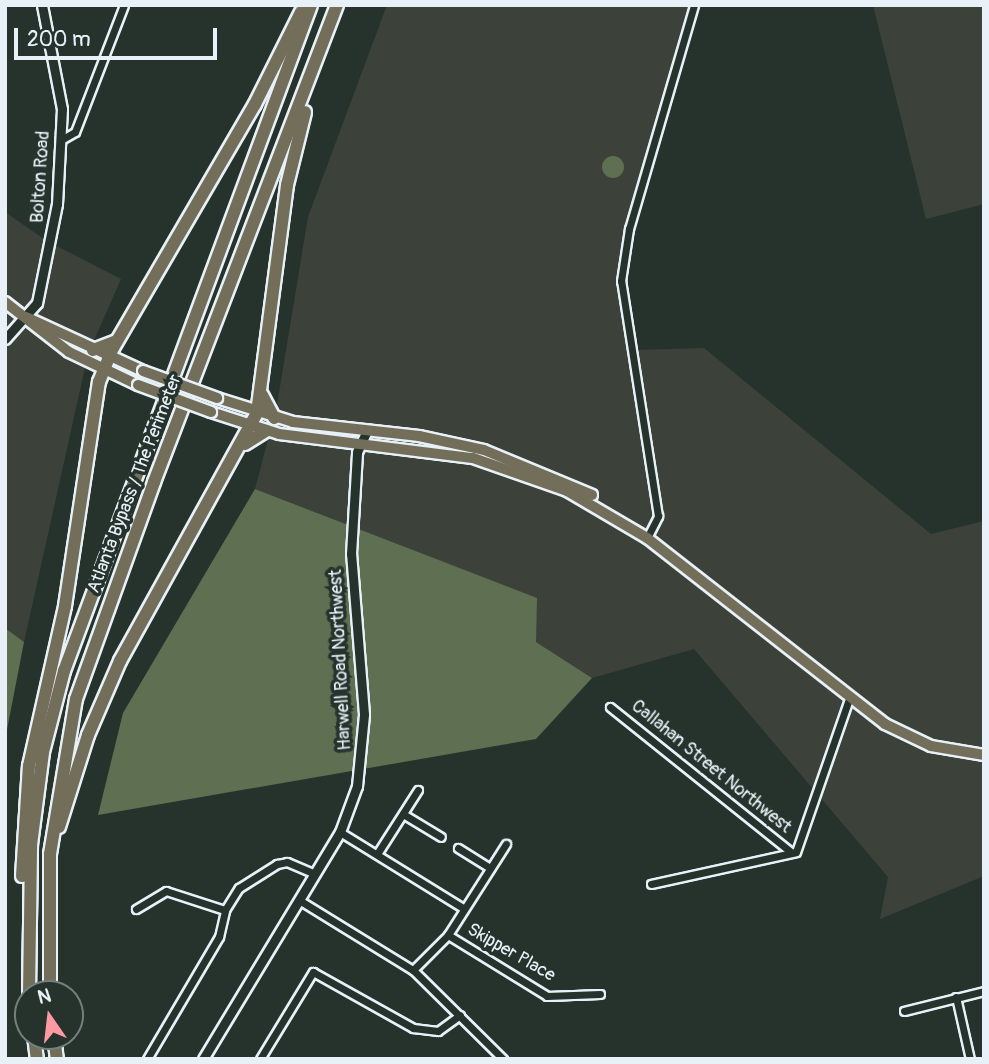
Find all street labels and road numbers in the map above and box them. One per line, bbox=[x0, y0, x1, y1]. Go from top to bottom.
street label: Bolton Road bbox=[27, 130, 55, 224]
street label: Atlanta Bypass / The Perimeter bbox=[83, 372, 187, 596]
street label: Harwell Road Northwest bbox=[325, 569, 357, 751]
street label: Callahan Street Northwest bbox=[627, 696, 795, 838]
street label: Skipper Place bbox=[463, 919, 559, 987]

